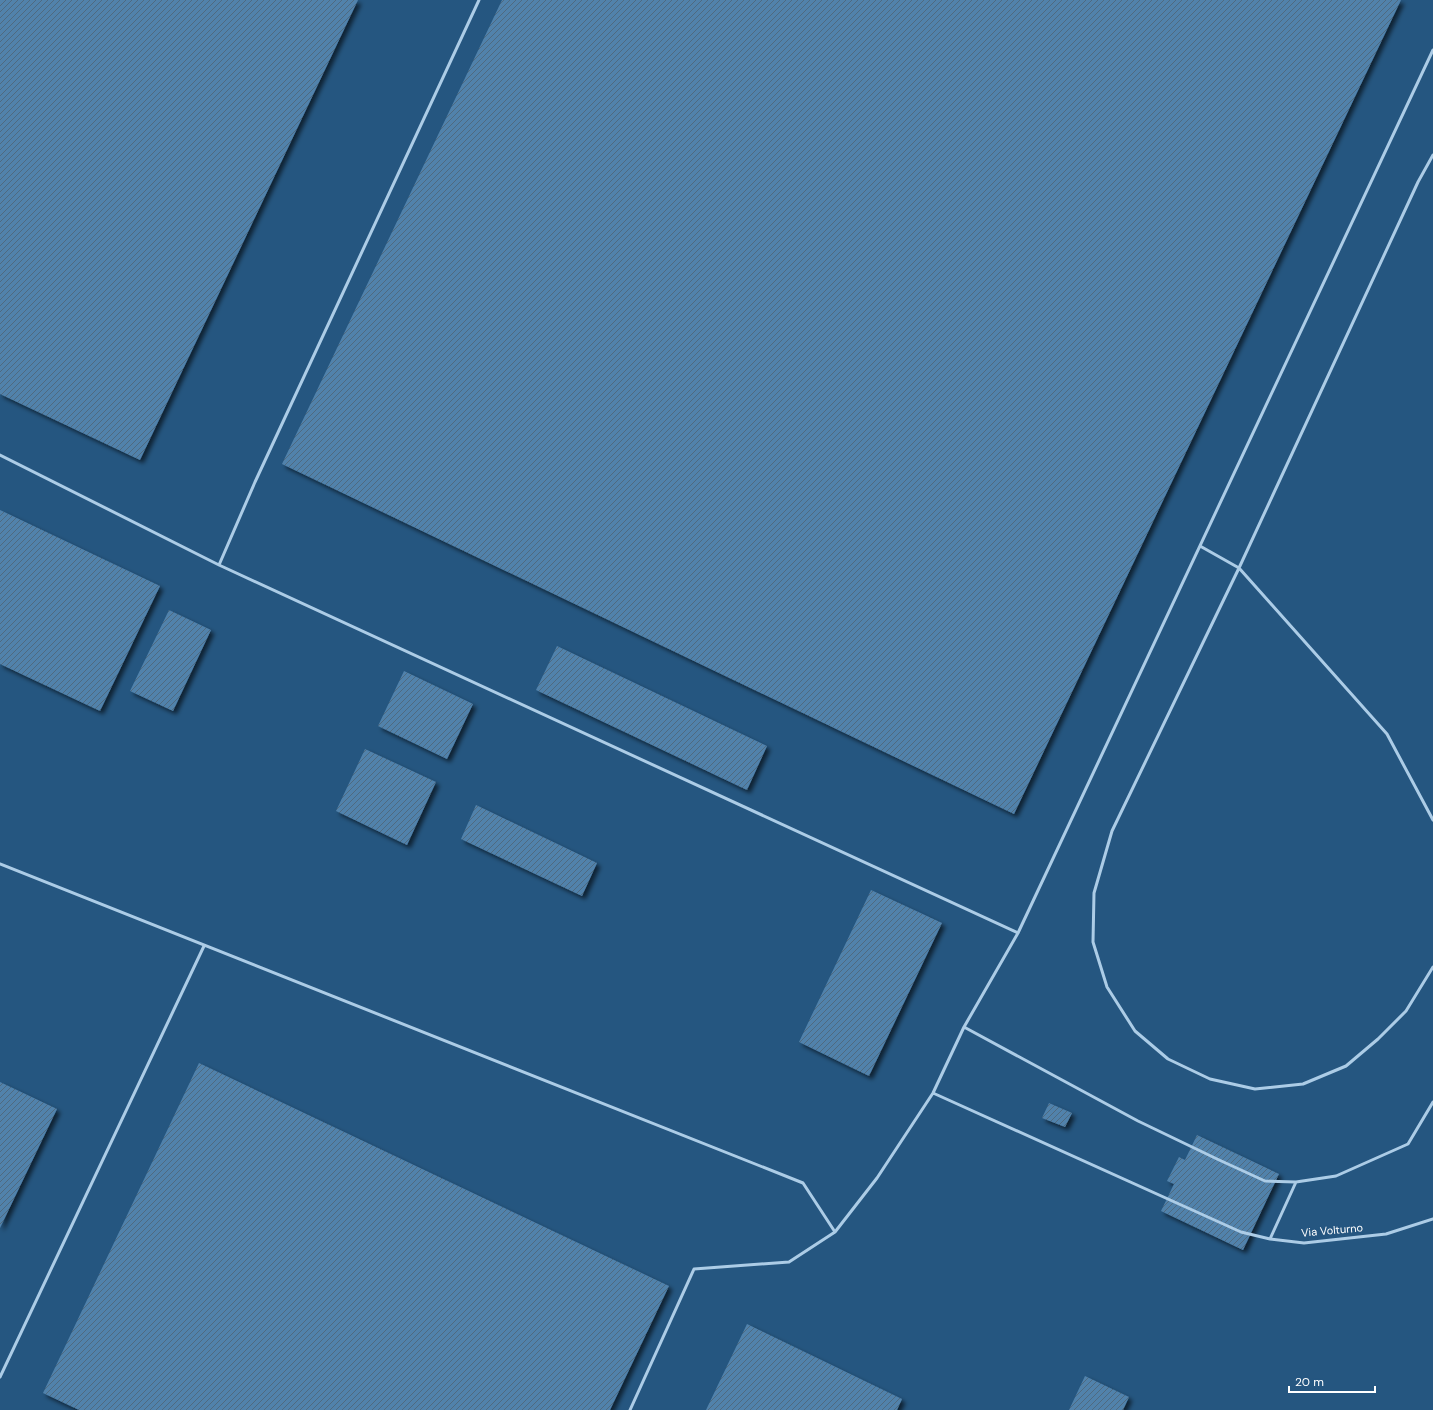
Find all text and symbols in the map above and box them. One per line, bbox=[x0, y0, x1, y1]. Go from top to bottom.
street label: Via Volturno bbox=[1300, 1220, 1364, 1240]
scale bar bbox=[1289, 1368, 1375, 1394]
text: 20 m bbox=[1295, 1374, 1324, 1390]

